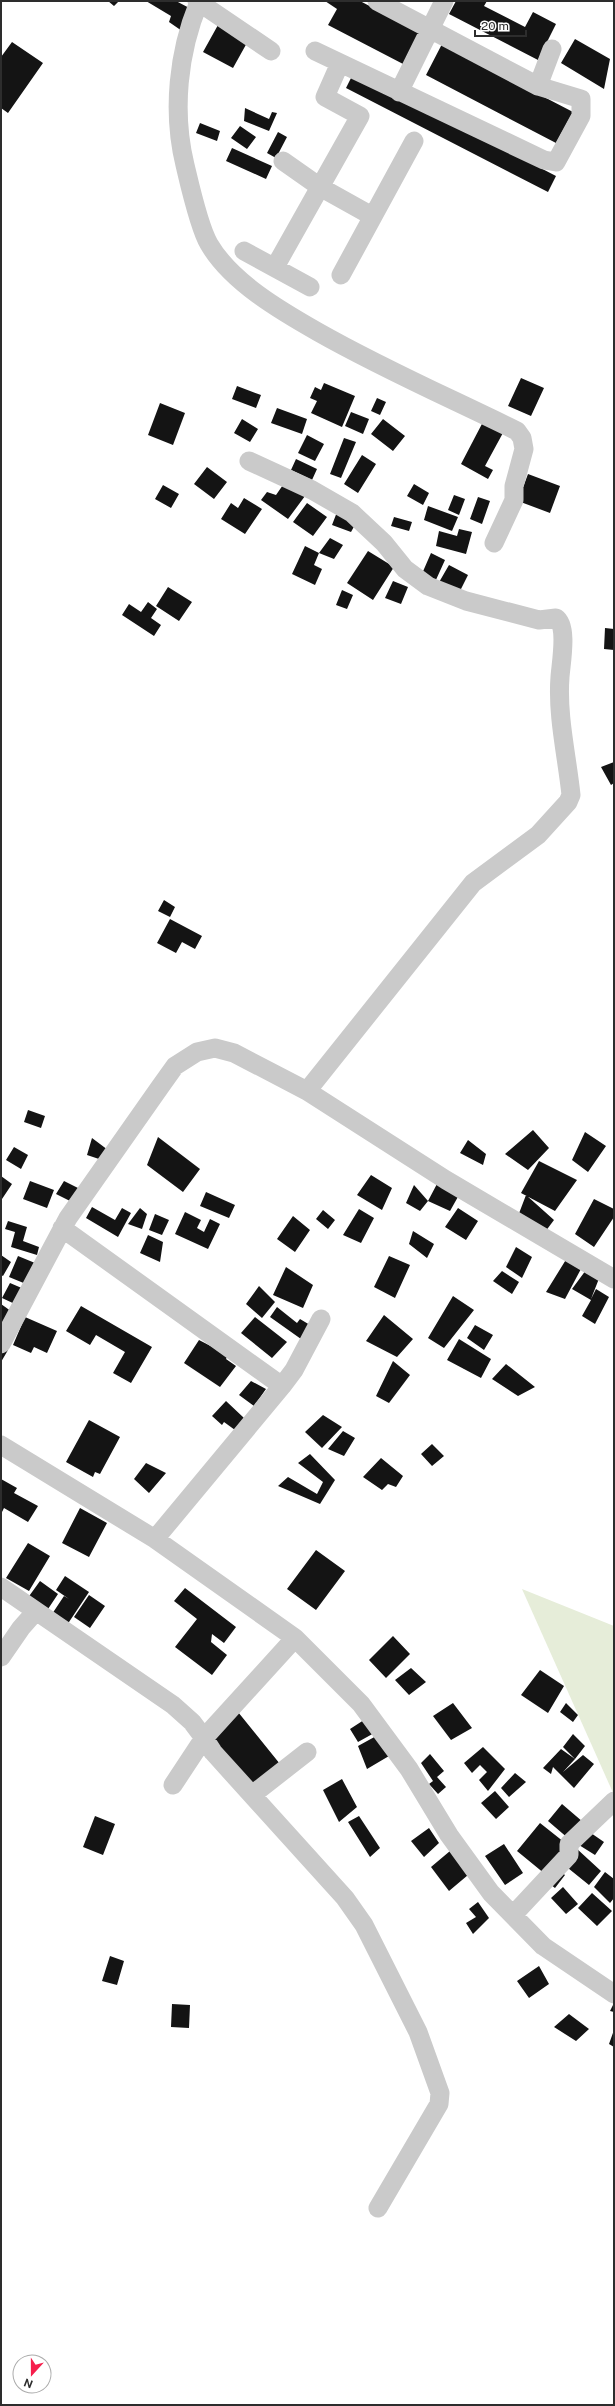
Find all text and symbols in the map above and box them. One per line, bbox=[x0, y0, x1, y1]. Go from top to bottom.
scale bar bbox=[475, 12, 526, 38]
text: 20 m bbox=[481, 19, 509, 33]
north arrow bbox=[12, 2354, 52, 2394]
text: N bbox=[22, 2376, 35, 2390]

